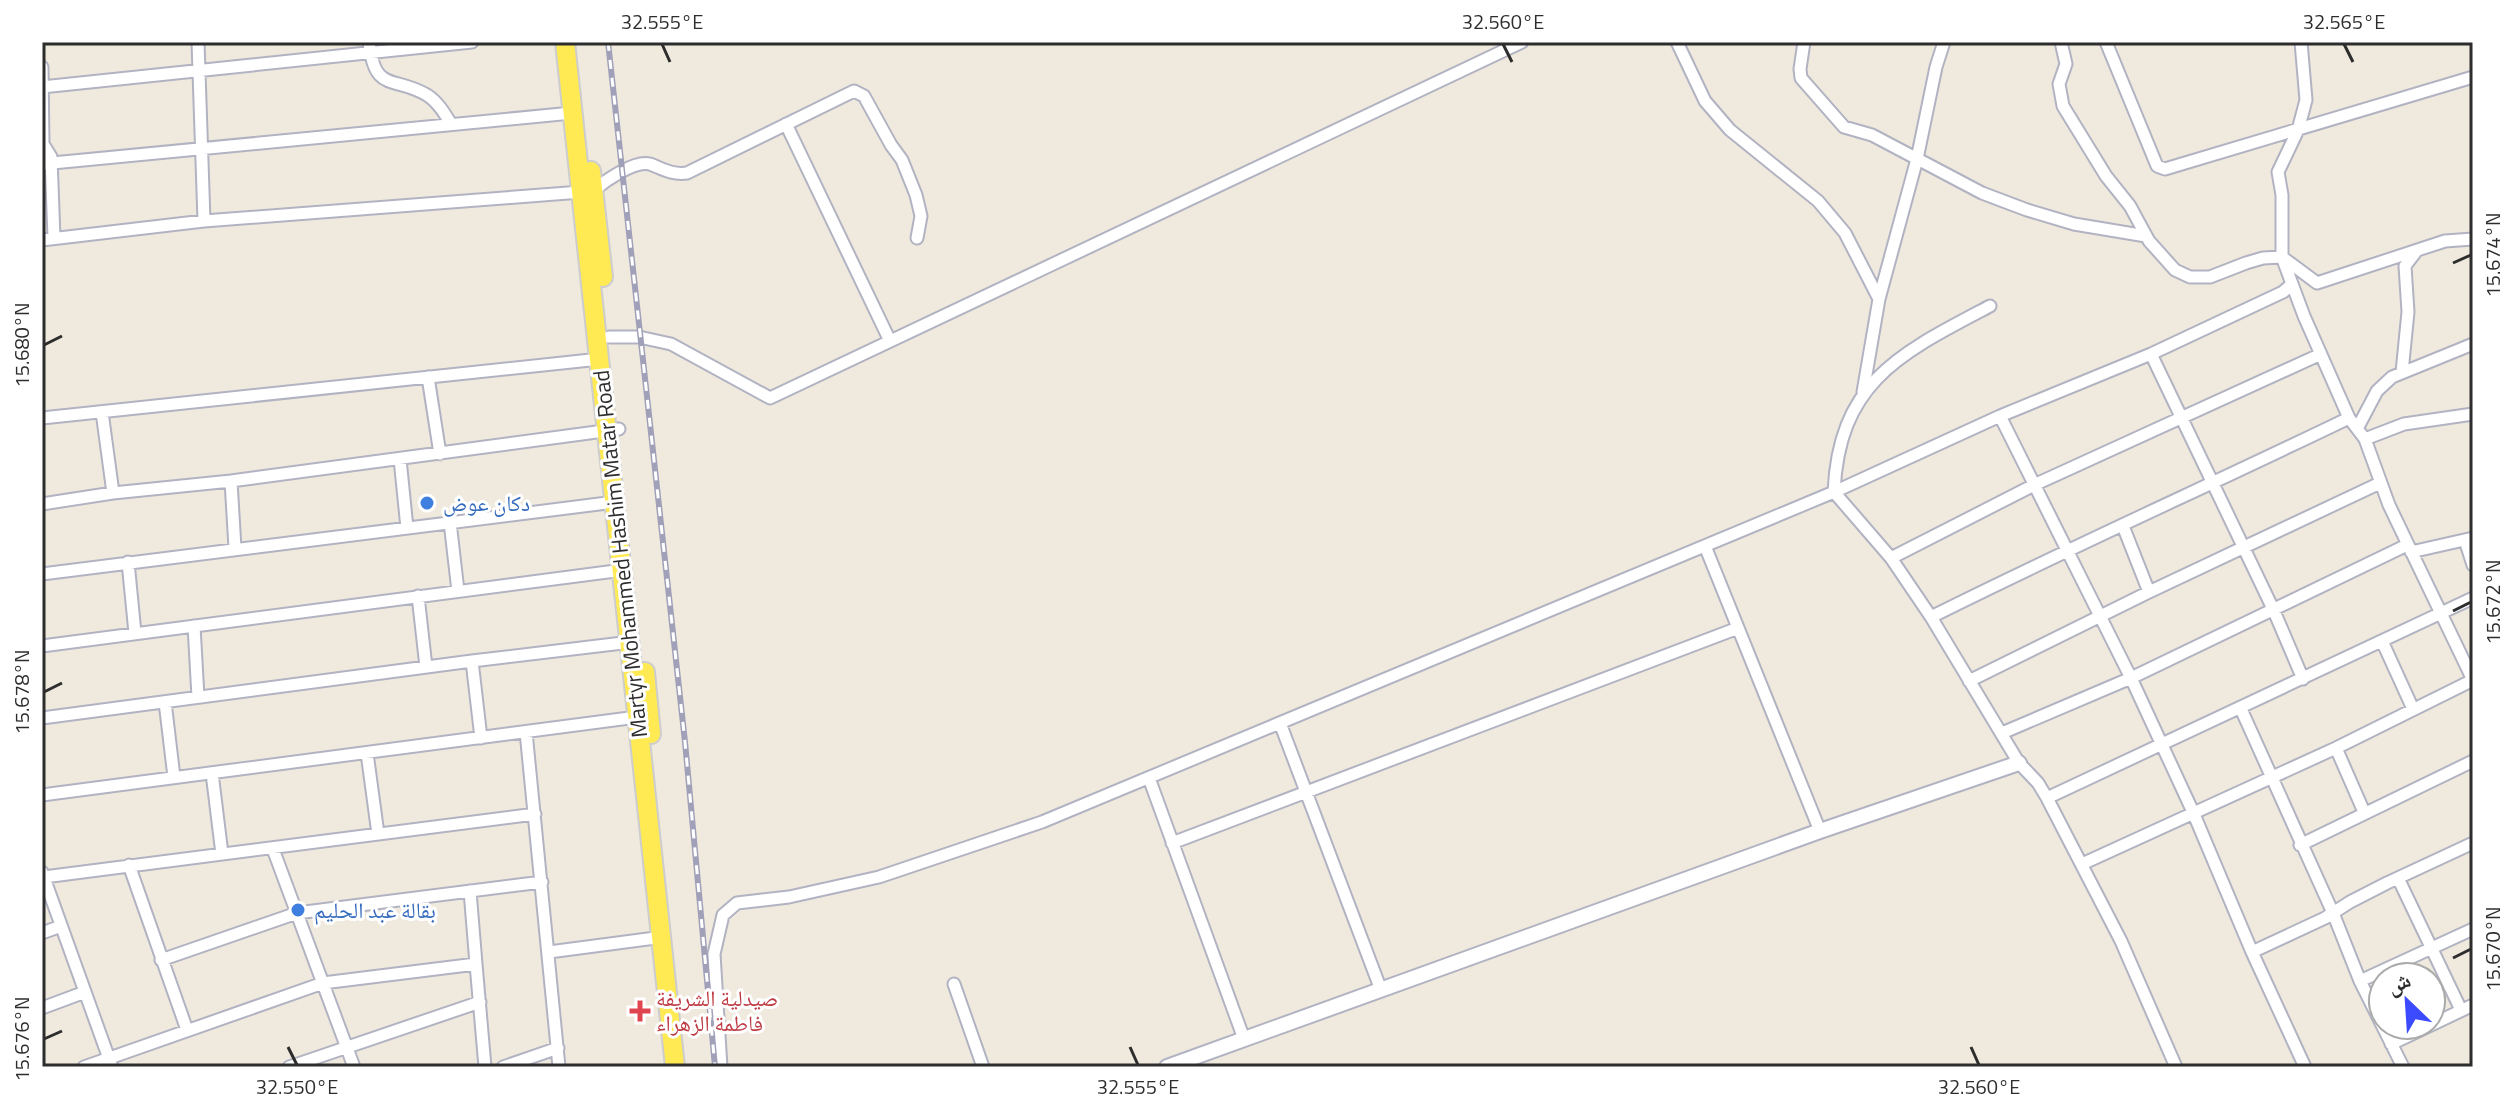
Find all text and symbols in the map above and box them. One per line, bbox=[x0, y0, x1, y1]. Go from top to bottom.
text: 32.555°E bbox=[621, 6, 703, 37]
text: 32.560°E bbox=[1462, 6, 1544, 37]
text: 32.565°E bbox=[2303, 6, 2385, 37]
text: 15.674°N bbox=[2477, 212, 2508, 298]
text: 15.680°N bbox=[6, 302, 37, 388]
street label: Martyr Mohammed Hashim Matar Road bbox=[584, 369, 656, 739]
place label: دكان عوض bbox=[443, 486, 530, 520]
marker: دكان عوض bbox=[418, 494, 436, 512]
text: 15.672°N bbox=[2477, 559, 2508, 645]
text: 15.678°N bbox=[6, 649, 37, 735]
place label: بقالة عبد الحليم bbox=[314, 893, 436, 927]
marker: بقالة عبد الحليم bbox=[289, 901, 307, 919]
text: 15.670°N bbox=[2477, 906, 2508, 992]
north arrow bbox=[2367, 961, 2447, 1041]
text: ش bbox=[2381, 963, 2416, 1003]
place label: صيدلية الشريفة فاطمة الزهراء bbox=[656, 981, 778, 1040]
text: 15.676°N bbox=[6, 996, 37, 1082]
marker: صيدلية الشريفة فاطمة الزهراء bbox=[631, 1002, 649, 1020]
text: 32.550°E bbox=[256, 1071, 338, 1102]
text: 32.555°E bbox=[1097, 1071, 1179, 1102]
text: 32.560°E bbox=[1938, 1071, 2020, 1102]

